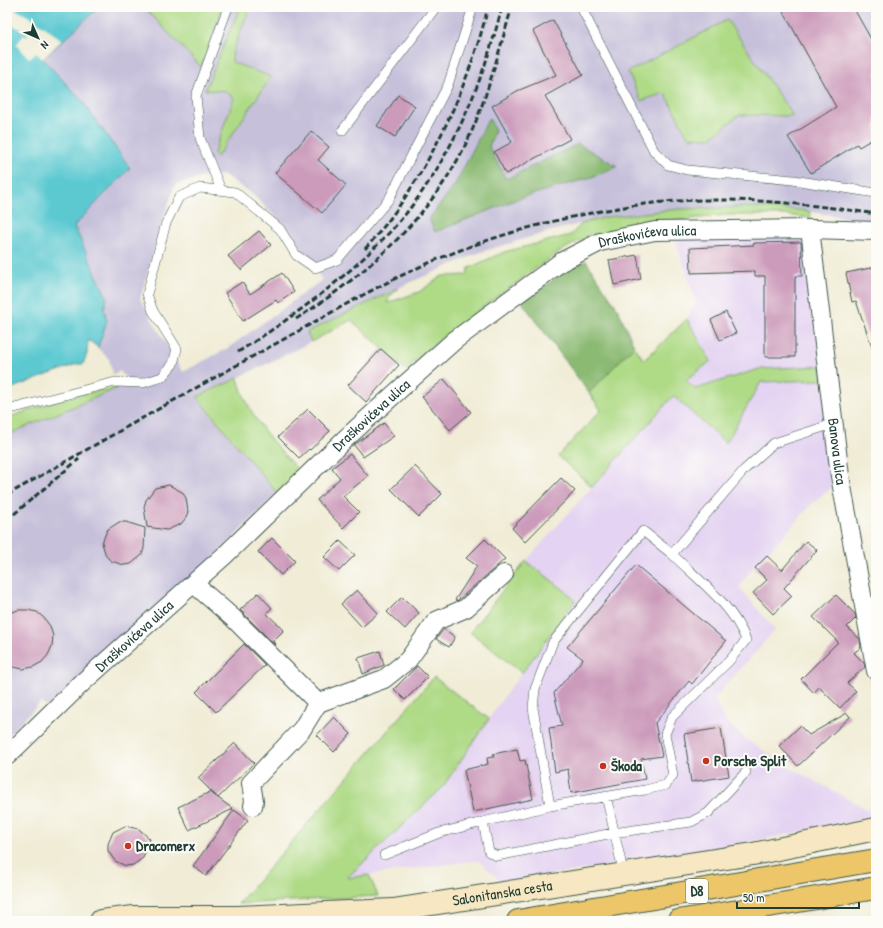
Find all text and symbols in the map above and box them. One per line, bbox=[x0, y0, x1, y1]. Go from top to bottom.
north arrow bbox=[18, 18, 58, 58]
text: N bbox=[38, 38, 52, 52]
street label: Draškovićeva ulica bbox=[597, 219, 697, 252]
street label: Draškovićeva ulica bbox=[327, 374, 415, 456]
street label: Banova ulica bbox=[823, 417, 852, 486]
street label: Draškovićeva ulica bbox=[90, 595, 178, 676]
place label: Porsche Split bbox=[714, 750, 787, 772]
place label: Škoda bbox=[611, 755, 642, 776]
marker: Porsche Split bbox=[701, 756, 711, 766]
marker: Škoda bbox=[598, 761, 608, 771]
place label: Dracomerx bbox=[136, 835, 196, 856]
marker: Dracomerx bbox=[123, 841, 133, 851]
street label: Salonitanska cesta bbox=[451, 874, 554, 911]
road number: D8 bbox=[686, 879, 708, 903]
scale bar bbox=[737, 884, 859, 910]
text: 50 m bbox=[743, 889, 764, 906]

